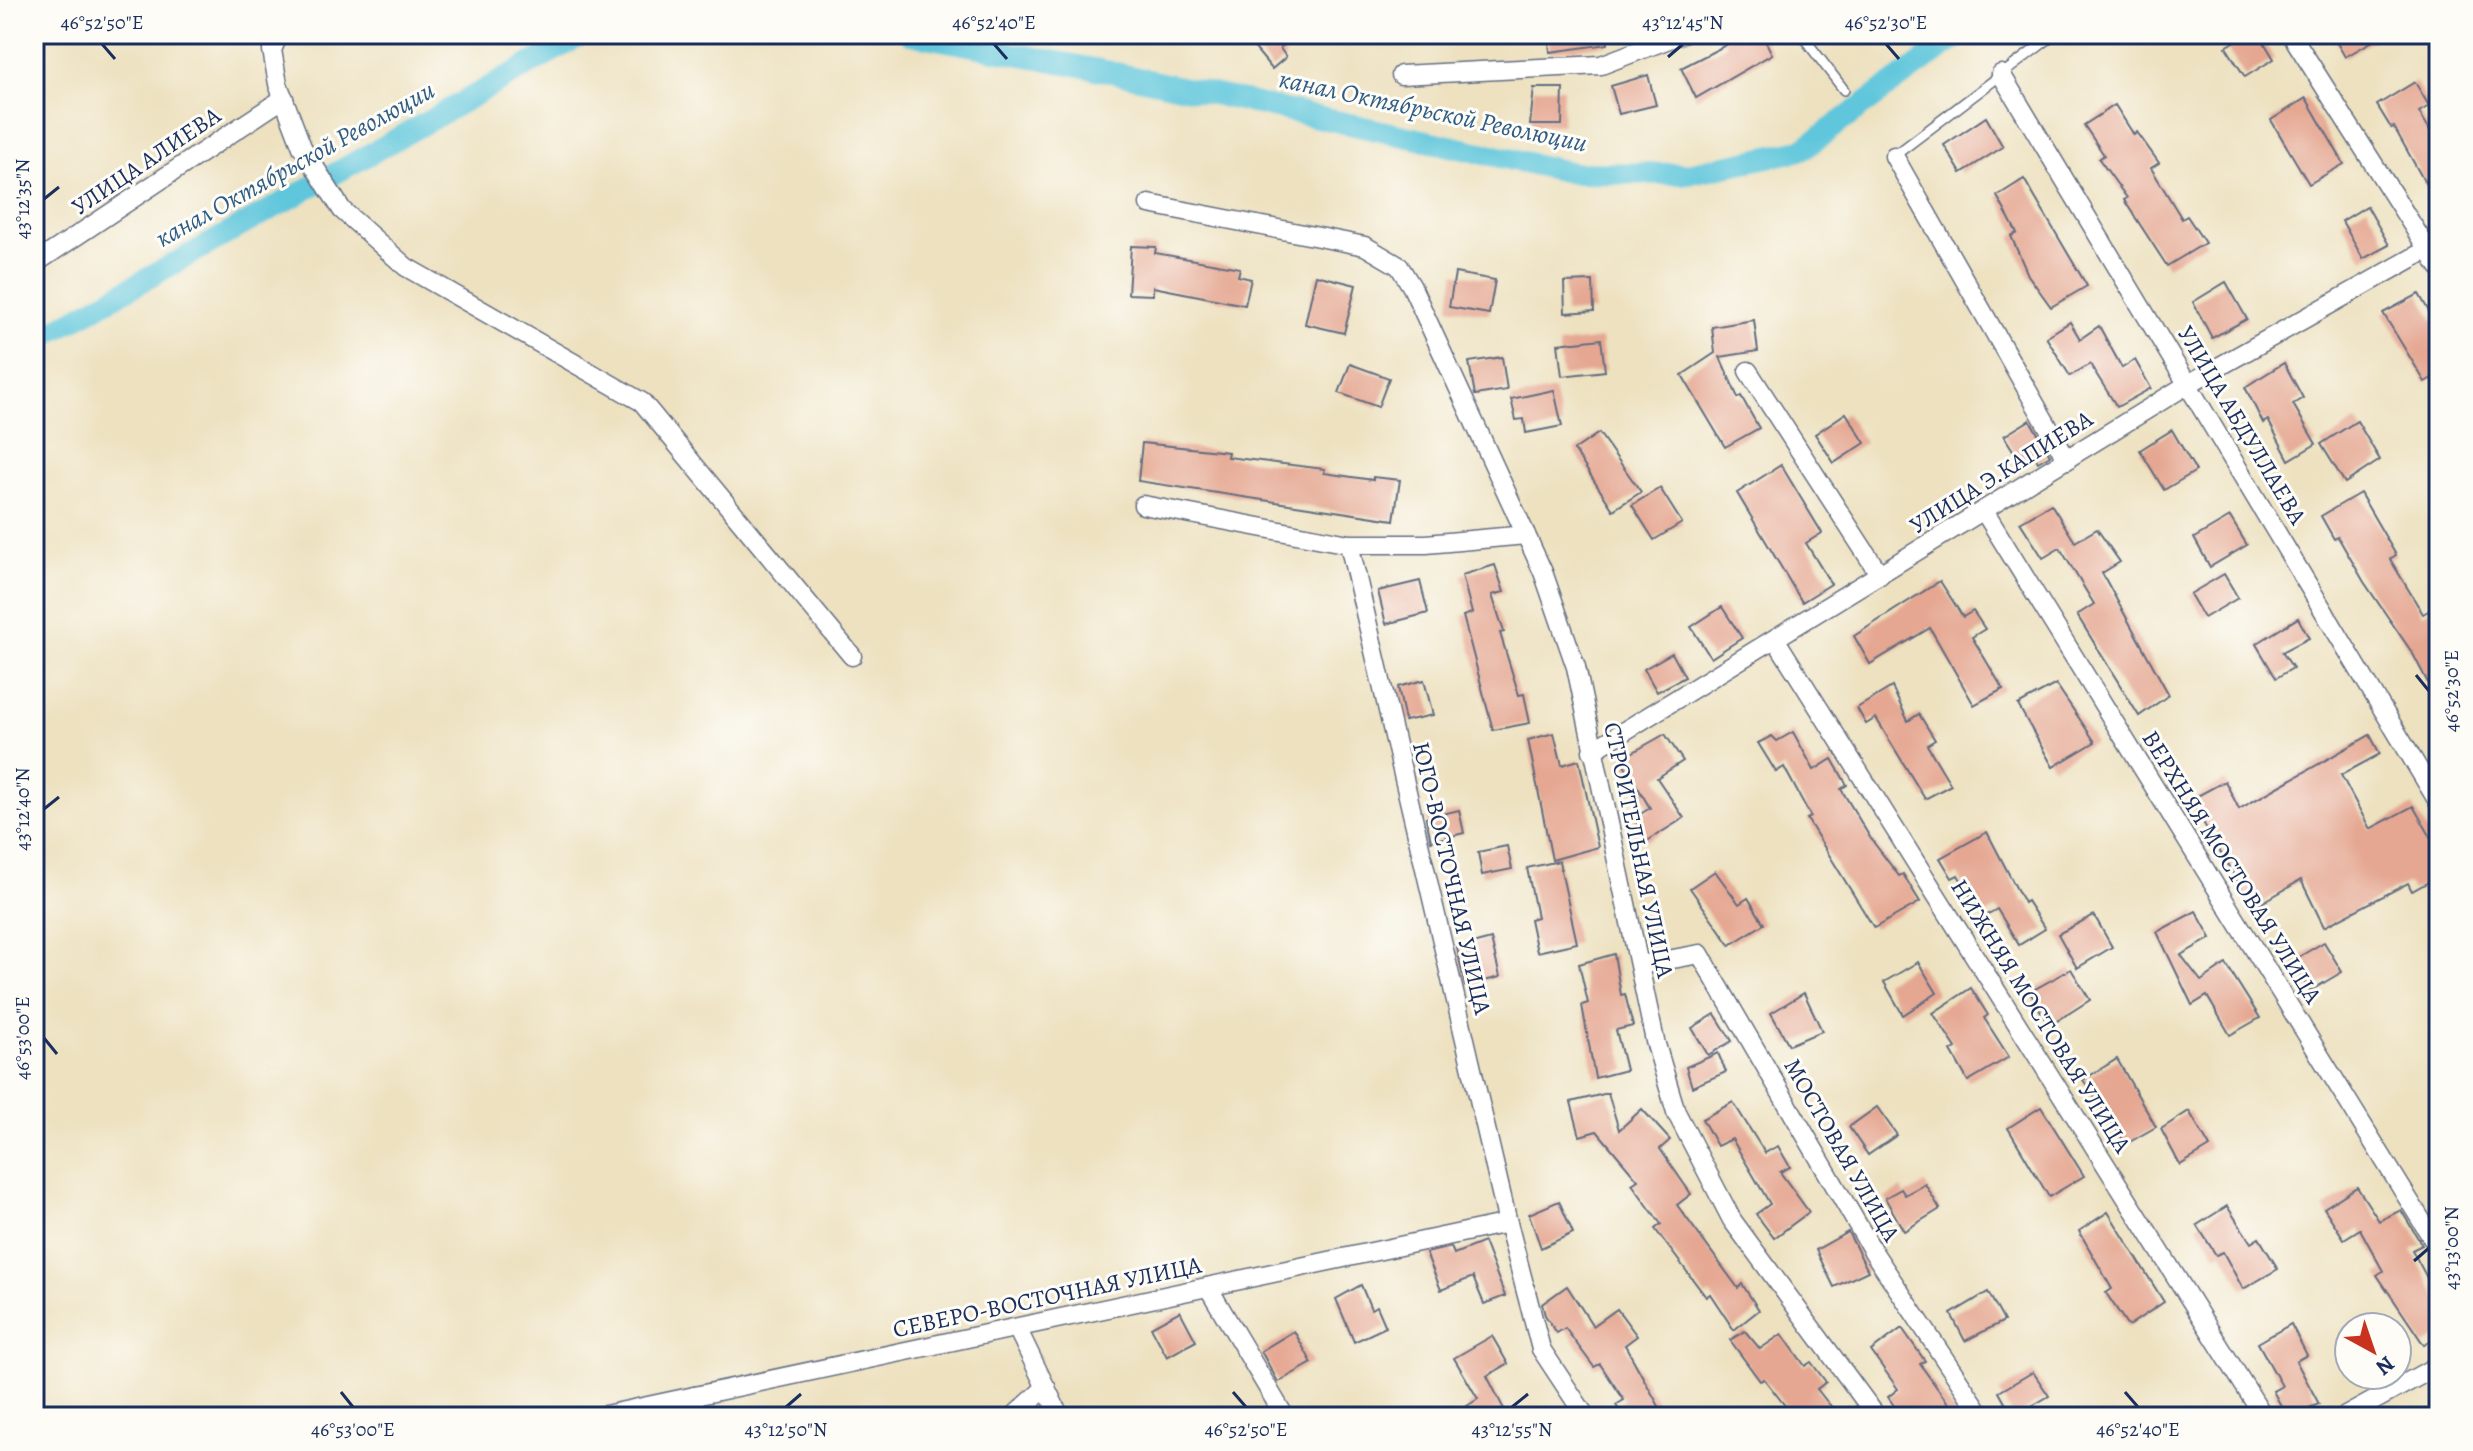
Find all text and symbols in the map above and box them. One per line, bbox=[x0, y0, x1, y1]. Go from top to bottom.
text: 46°52'50"E bbox=[61, 9, 144, 36]
text: 46°52'40"E bbox=[952, 9, 1036, 36]
text: 43°12'45"N bbox=[1642, 9, 1724, 36]
text: 46°52'30"E bbox=[1845, 9, 1927, 36]
water label: канал Октябрьской Революции bbox=[1276, 61, 1590, 161]
water label: канал Октябрьской Революции bbox=[149, 72, 441, 256]
street label: УЛИЦА АЛИЕВА bbox=[65, 99, 228, 223]
text: 43°12'35"N bbox=[9, 159, 36, 239]
street label: УЛИЦА АБДУЛЛАЕВА bbox=[2170, 320, 2315, 531]
street label: УЛИЦА Э.КАПИЕВА bbox=[1903, 402, 2099, 541]
text: 46°52'30"E bbox=[2438, 650, 2465, 732]
street label: СТРОИТЕЛЬНАЯ УЛИЦА bbox=[1596, 719, 1682, 982]
street label: ВЕРХНЯЯ МОСТОВАЯ УЛИЦА bbox=[2135, 724, 2330, 1010]
street label: ЮГО-ВОСТОЧНАЯ УЛИЦА bbox=[1405, 739, 1499, 1018]
text: 43°12'40"N bbox=[9, 767, 36, 851]
street label: НИЖНЯЯ МОСТОВАЯ УЛИЦА bbox=[1943, 873, 2139, 1160]
text: 46°53'00"E bbox=[9, 996, 36, 1080]
street label: МОСТОВАЯ УЛИЦА bbox=[1776, 1053, 1908, 1248]
text: 43°13'00"N bbox=[2438, 1206, 2465, 1290]
street label: СЕВЕРО-ВОСТОЧНАЯ УЛИЦА bbox=[890, 1248, 1205, 1345]
north arrow bbox=[2333, 1311, 2413, 1391]
text: N bbox=[2369, 1349, 2401, 1382]
text: 46°53'00"E bbox=[311, 1416, 395, 1443]
text: 43°12'50"N bbox=[745, 1416, 827, 1443]
text: 46°52'50"E bbox=[1205, 1416, 1288, 1443]
text: 43°12'55"N bbox=[1472, 1416, 1552, 1443]
text: 46°52'40"E bbox=[2096, 1416, 2180, 1443]

